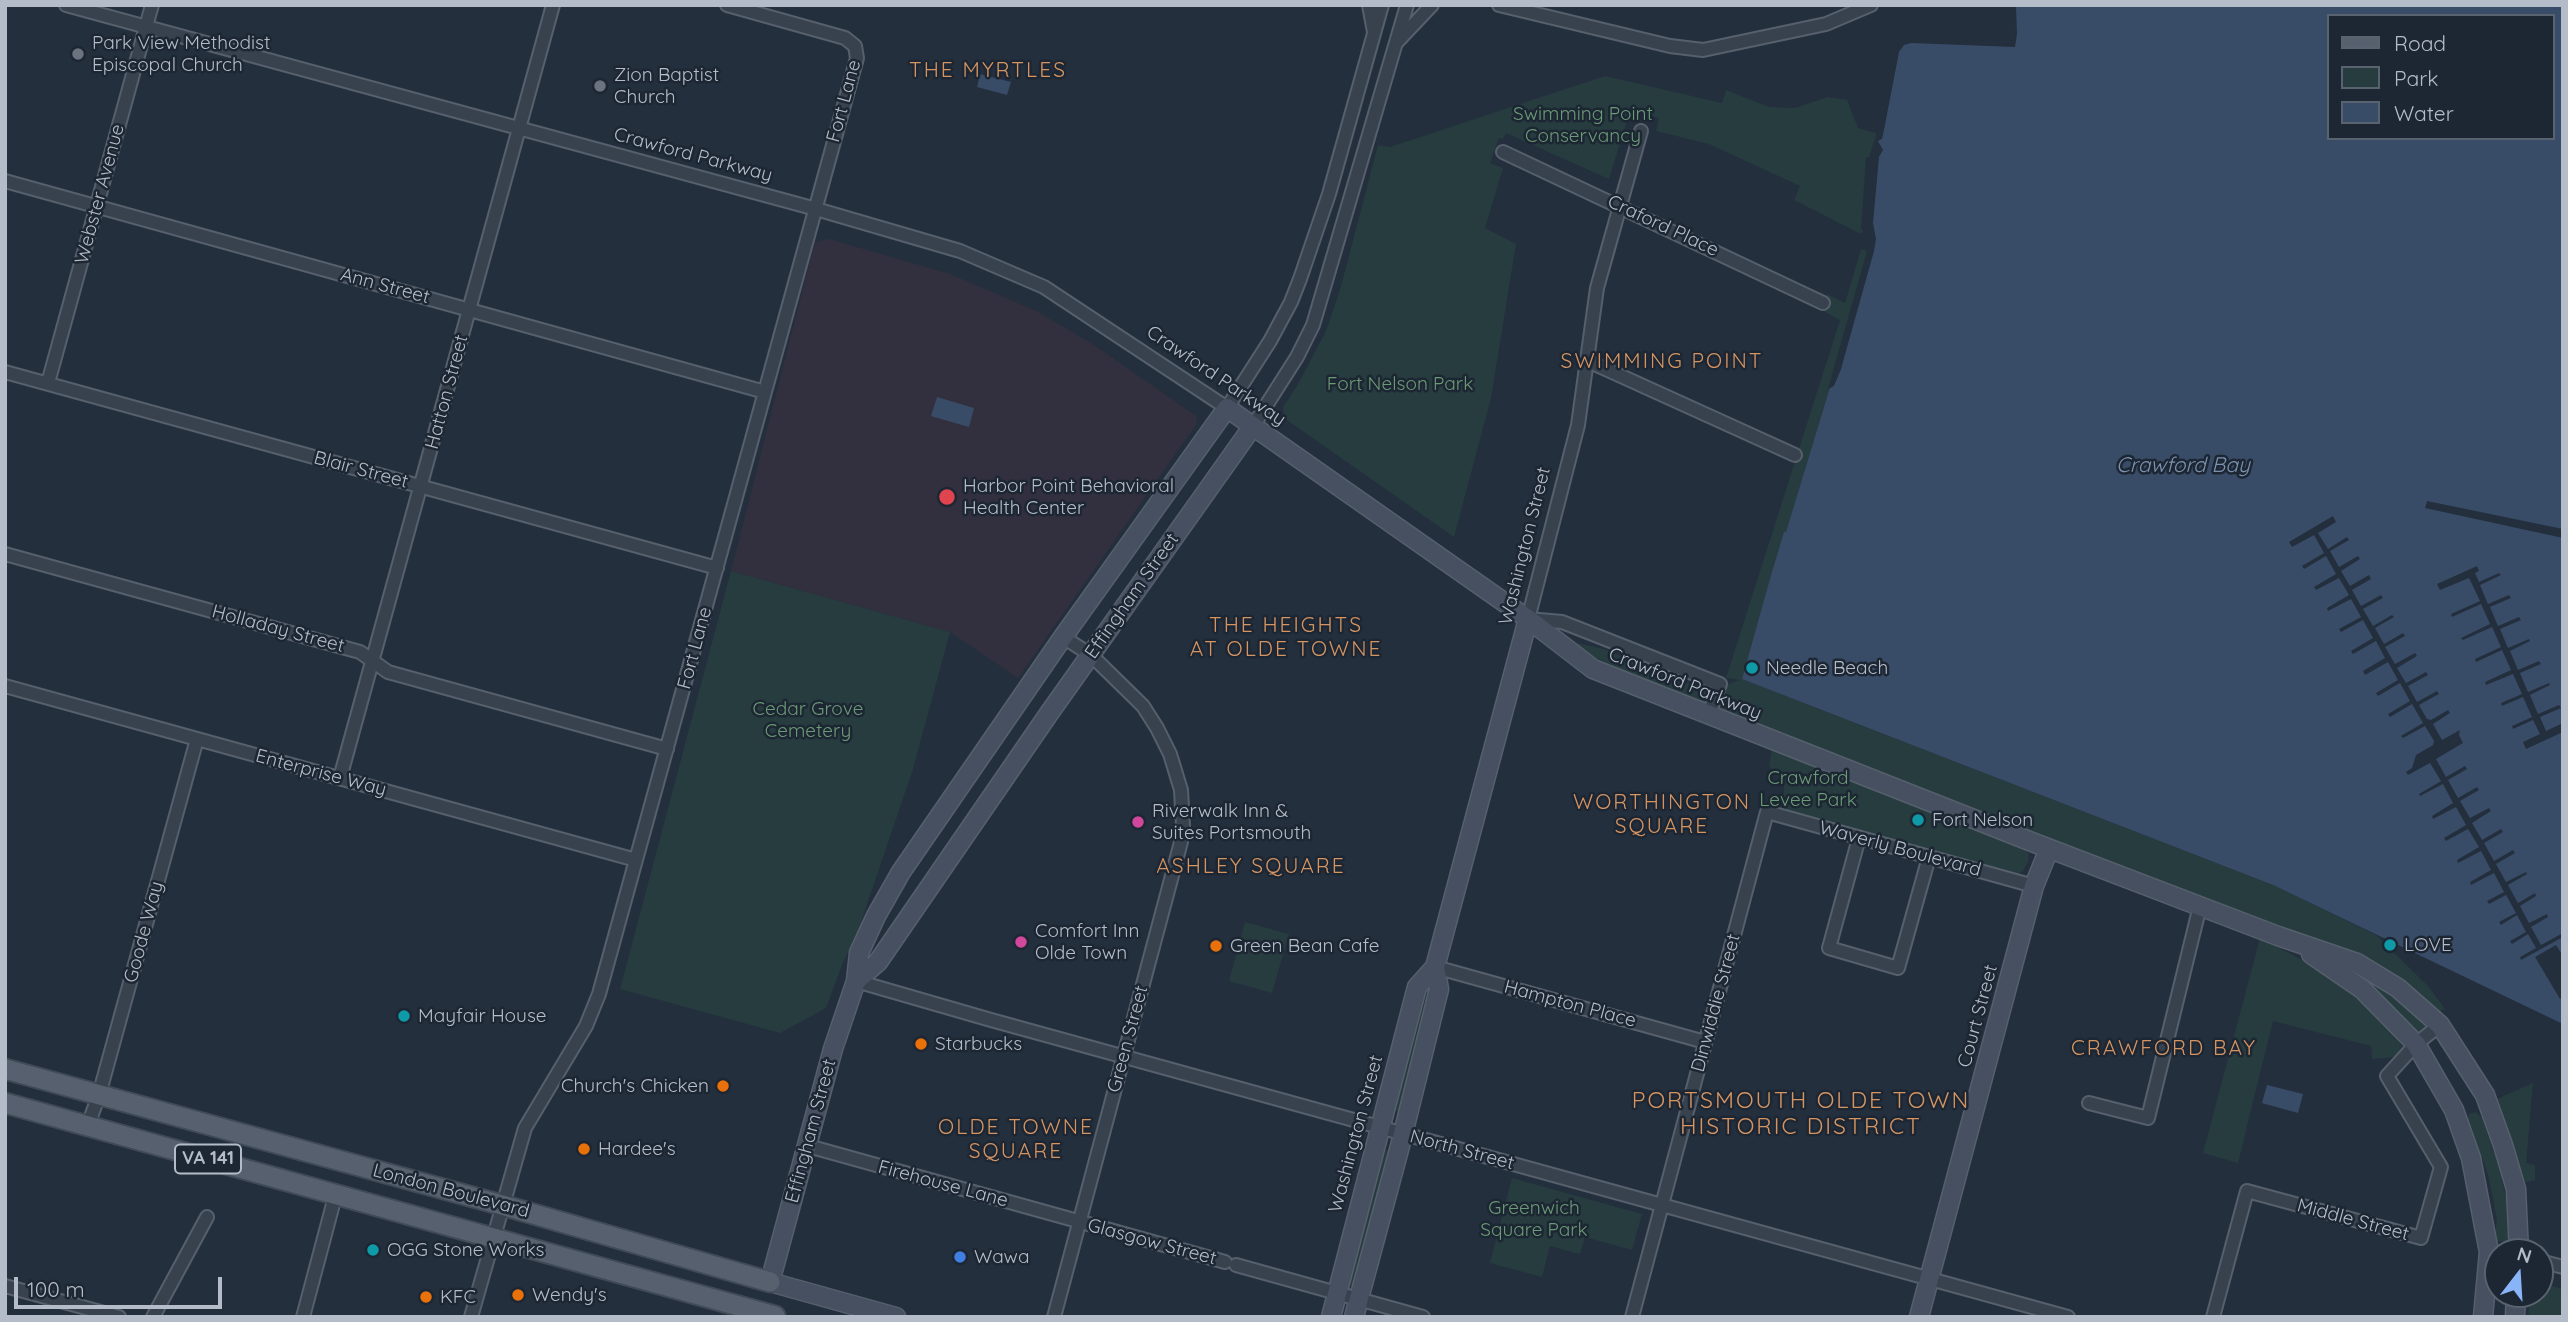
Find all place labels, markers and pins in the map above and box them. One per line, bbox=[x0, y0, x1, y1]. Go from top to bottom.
place label: Park View Methodist Episcopal Church bbox=[92, 32, 270, 76]
marker: Park View Methodist Episcopal Church bbox=[70, 46, 86, 62]
place label: Zion Baptist Church bbox=[614, 64, 719, 108]
marker: Zion Baptist Church bbox=[592, 78, 608, 94]
place label: Harbor Point Behavioral Health Center bbox=[963, 475, 1174, 519]
marker: Harbor Point Behavioral Health Center bbox=[937, 487, 957, 507]
place label: Needle Beach bbox=[1766, 657, 1888, 679]
marker: Needle Beach bbox=[1744, 660, 1760, 676]
place label: Riverwalk Inn & Suites Portsmouth bbox=[1152, 800, 1311, 844]
place label: Fort Nelson bbox=[1932, 809, 2033, 831]
marker: Fort Nelson bbox=[1910, 812, 1926, 828]
marker: Riverwalk Inn & Suites Portsmouth bbox=[1130, 814, 1146, 830]
place label: Comfort Inn Olde Town bbox=[1035, 920, 1139, 964]
marker: Comfort Inn Olde Town bbox=[1013, 934, 1029, 950]
place label: LOVE bbox=[2404, 934, 2452, 956]
place label: Green Bean Cafe bbox=[1230, 935, 1379, 957]
marker: LOVE bbox=[2382, 937, 2398, 953]
marker: Green Bean Cafe bbox=[1208, 938, 1224, 954]
place label: Mayfair House bbox=[418, 1005, 547, 1027]
marker: Mayfair House bbox=[396, 1008, 412, 1024]
place label: Starbucks bbox=[935, 1033, 1022, 1055]
marker: Starbucks bbox=[913, 1036, 929, 1052]
place label: Church's Chicken bbox=[561, 1075, 709, 1097]
marker: Church's Chicken bbox=[715, 1078, 731, 1094]
place label: Hardee's bbox=[598, 1138, 676, 1160]
marker: Hardee's bbox=[576, 1141, 592, 1157]
place label: OGG Stone Works bbox=[387, 1239, 544, 1261]
marker: OGG Stone Works bbox=[365, 1242, 381, 1258]
place label: Wawa bbox=[974, 1246, 1029, 1268]
marker: Wawa bbox=[952, 1249, 968, 1265]
place label: Wendy's bbox=[532, 1284, 607, 1306]
place label: KFC bbox=[440, 1286, 476, 1308]
marker: Wendy's bbox=[510, 1287, 526, 1303]
marker: KFC bbox=[418, 1289, 434, 1305]

